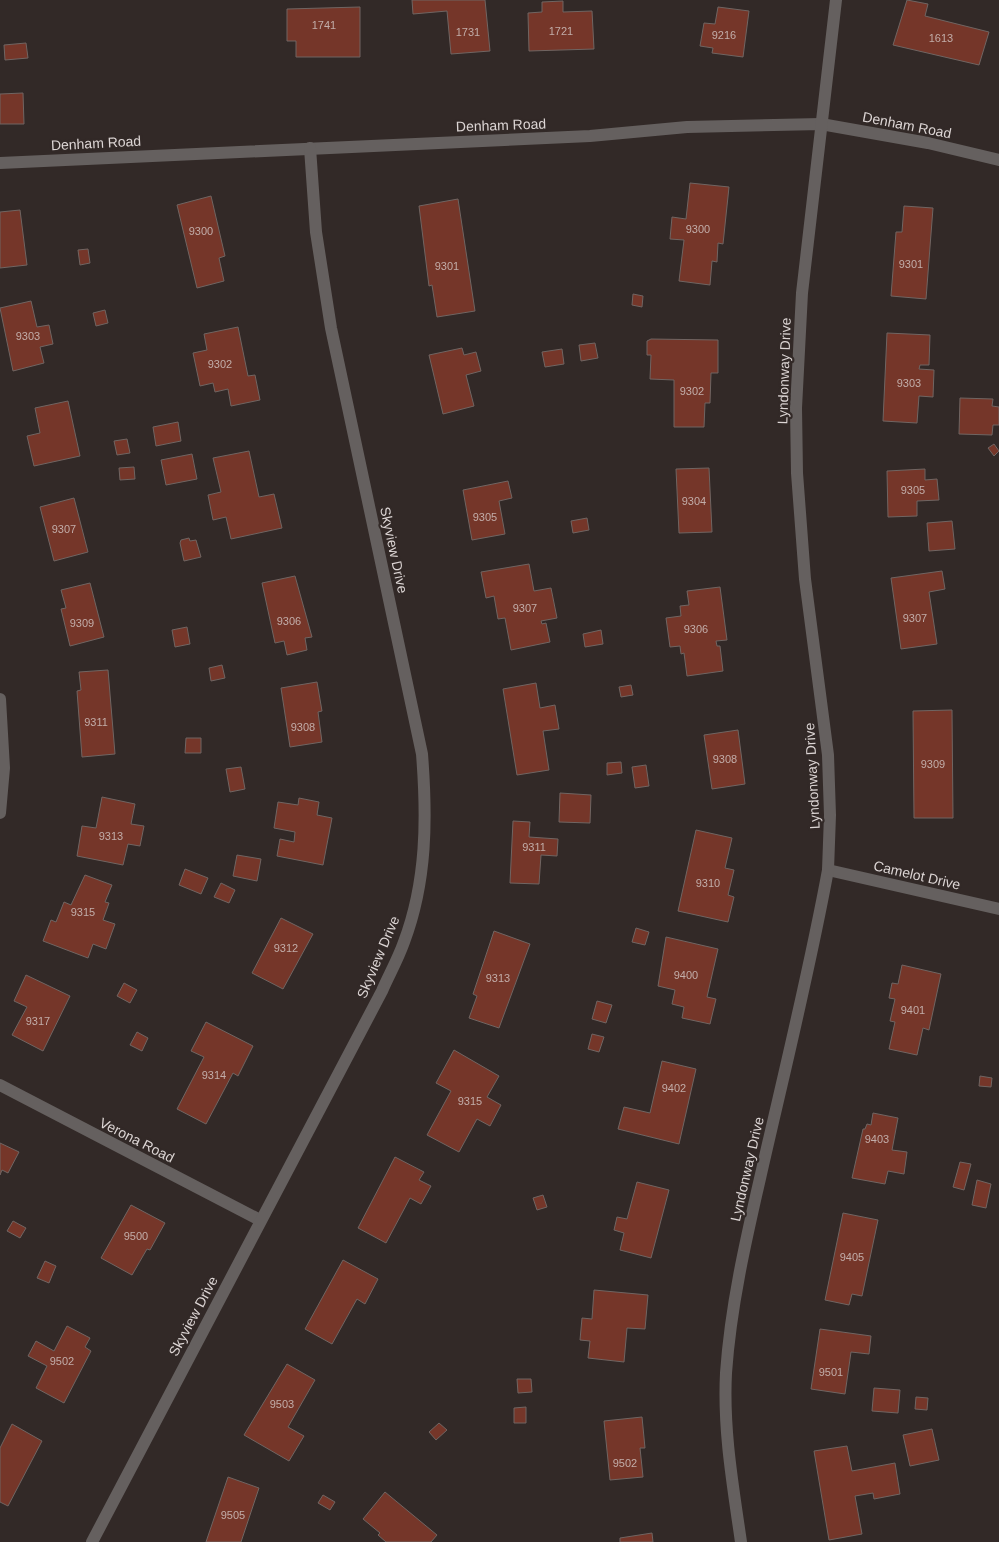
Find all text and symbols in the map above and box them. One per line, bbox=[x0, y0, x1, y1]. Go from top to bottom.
house number: 1741 bbox=[312, 19, 336, 31]
house number: 1721 bbox=[549, 25, 573, 37]
house number: 1731 bbox=[456, 26, 480, 38]
house number: 9216 bbox=[712, 29, 736, 41]
house number: 1613 bbox=[929, 32, 953, 44]
street label: Denham Road bbox=[861, 109, 953, 141]
street label: Denham Road bbox=[456, 115, 546, 135]
street label: Denham Road bbox=[51, 133, 141, 153]
house number: 9300 bbox=[686, 223, 710, 235]
house number: 9300 bbox=[189, 225, 213, 237]
house number: 9301 bbox=[899, 258, 923, 270]
house number: 9301 bbox=[435, 260, 459, 272]
street label: Lyndonway Drive bbox=[774, 317, 794, 425]
house number: 9303 bbox=[16, 330, 40, 342]
house number: 9302 bbox=[208, 358, 232, 370]
house number: 9303 bbox=[897, 377, 921, 389]
house number: 9302 bbox=[680, 385, 704, 397]
house number: 9305 bbox=[901, 484, 925, 496]
house number: 9304 bbox=[682, 495, 706, 507]
street label: Skyview Drive bbox=[377, 505, 411, 595]
house number: 9305 bbox=[473, 511, 497, 523]
house number: 9307 bbox=[52, 523, 76, 535]
house number: 9307 bbox=[513, 602, 537, 614]
house number: 9307 bbox=[903, 612, 927, 624]
house number: 9306 bbox=[277, 615, 301, 627]
house number: 9309 bbox=[70, 617, 94, 629]
house number: 9306 bbox=[684, 623, 708, 635]
house number: 9311 bbox=[84, 716, 108, 728]
house number: 9308 bbox=[291, 721, 315, 733]
street label: Lyndonway Drive bbox=[801, 722, 823, 830]
house number: 9308 bbox=[713, 753, 737, 765]
house number: 9309 bbox=[921, 758, 945, 770]
house number: 9313 bbox=[99, 830, 123, 842]
house number: 9311 bbox=[522, 841, 546, 853]
street label: Camelot Drive bbox=[872, 857, 962, 893]
house number: 9310 bbox=[696, 877, 720, 889]
house number: 9315 bbox=[71, 906, 95, 918]
street label: Skyview Drive bbox=[353, 913, 403, 1001]
house number: 9312 bbox=[274, 942, 298, 954]
house number: 9400 bbox=[674, 969, 698, 981]
house number: 9313 bbox=[486, 972, 510, 984]
house number: 9401 bbox=[901, 1004, 925, 1016]
house number: 9317 bbox=[26, 1015, 50, 1027]
house number: 9314 bbox=[202, 1069, 226, 1081]
house number: 9402 bbox=[662, 1082, 686, 1094]
house number: 9315 bbox=[458, 1095, 482, 1107]
street label: Verona Road bbox=[97, 1114, 177, 1166]
street label: Lyndonway Drive bbox=[727, 1115, 767, 1223]
house number: 9403 bbox=[865, 1133, 889, 1145]
house number: 9500 bbox=[124, 1230, 148, 1242]
house number: 9405 bbox=[840, 1251, 864, 1263]
street label: Skyview Drive bbox=[165, 1273, 221, 1359]
house number: 9502 bbox=[50, 1355, 74, 1367]
house number: 9501 bbox=[819, 1366, 843, 1378]
house number: 9503 bbox=[270, 1398, 294, 1410]
house number: 9502 bbox=[613, 1457, 637, 1469]
house number: 9505 bbox=[221, 1509, 245, 1521]

